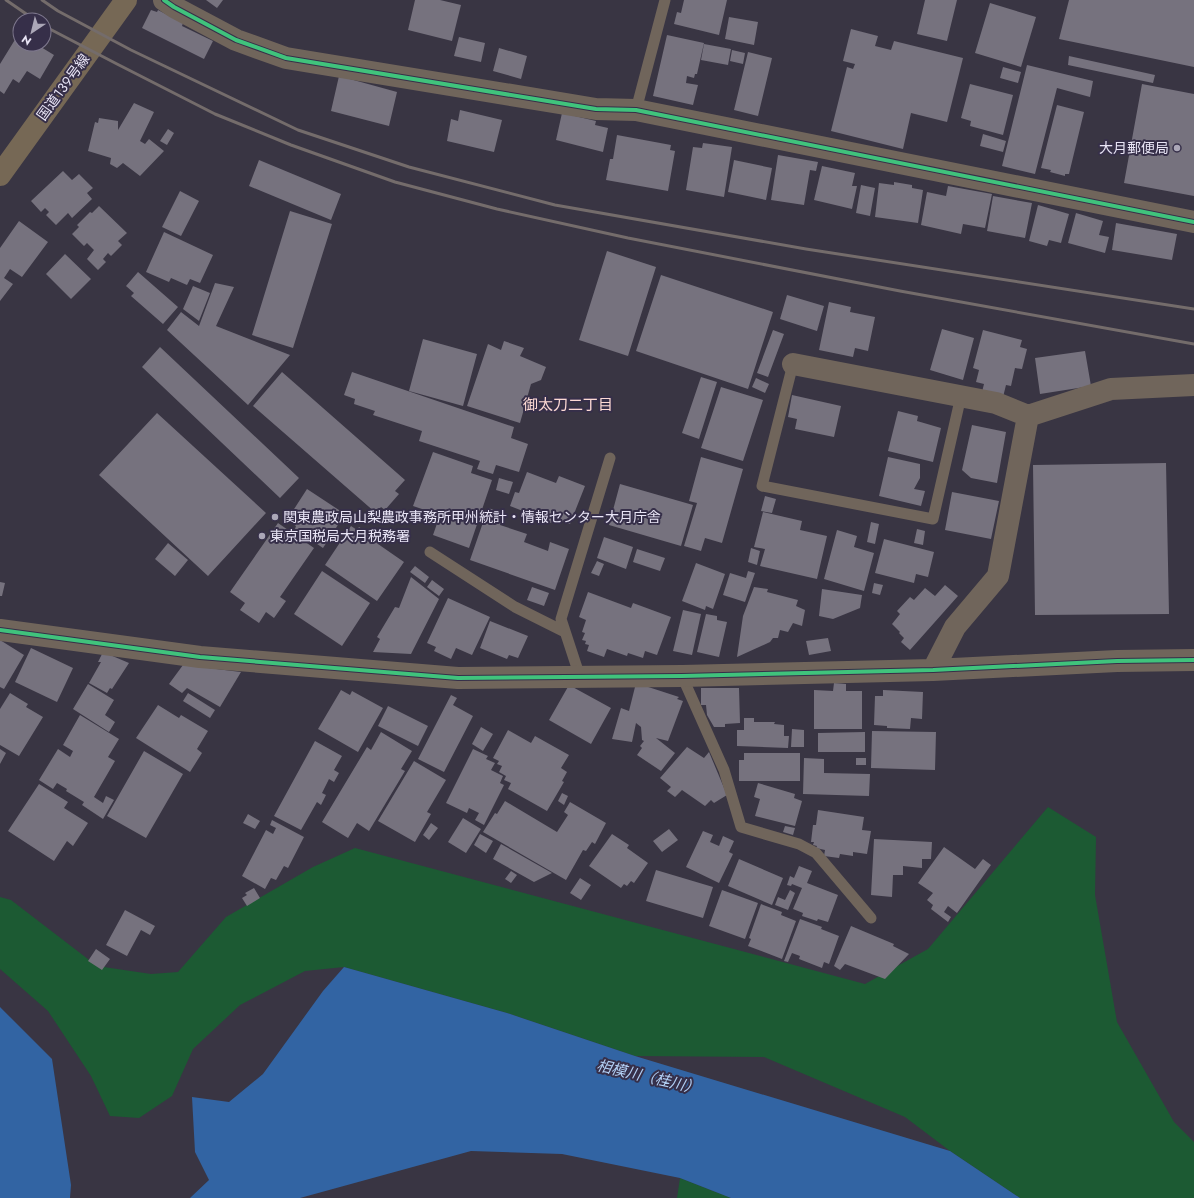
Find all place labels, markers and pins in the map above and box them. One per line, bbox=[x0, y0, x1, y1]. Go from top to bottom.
place label: 大月郵便局 bbox=[1099, 138, 1169, 158]
marker: 大月郵便局 bbox=[1172, 143, 1182, 153]
place label: 関東農政局山梨農政事務所甲州統計・情報センター大月庁舎 bbox=[283, 507, 661, 527]
marker: 関東農政局山梨農政事務所甲州統計・情報センター大月庁舎 bbox=[270, 512, 280, 522]
place label: 東京国税局大月税務署 bbox=[270, 526, 410, 546]
marker: 東京国税局大月税務署 bbox=[257, 531, 267, 541]

